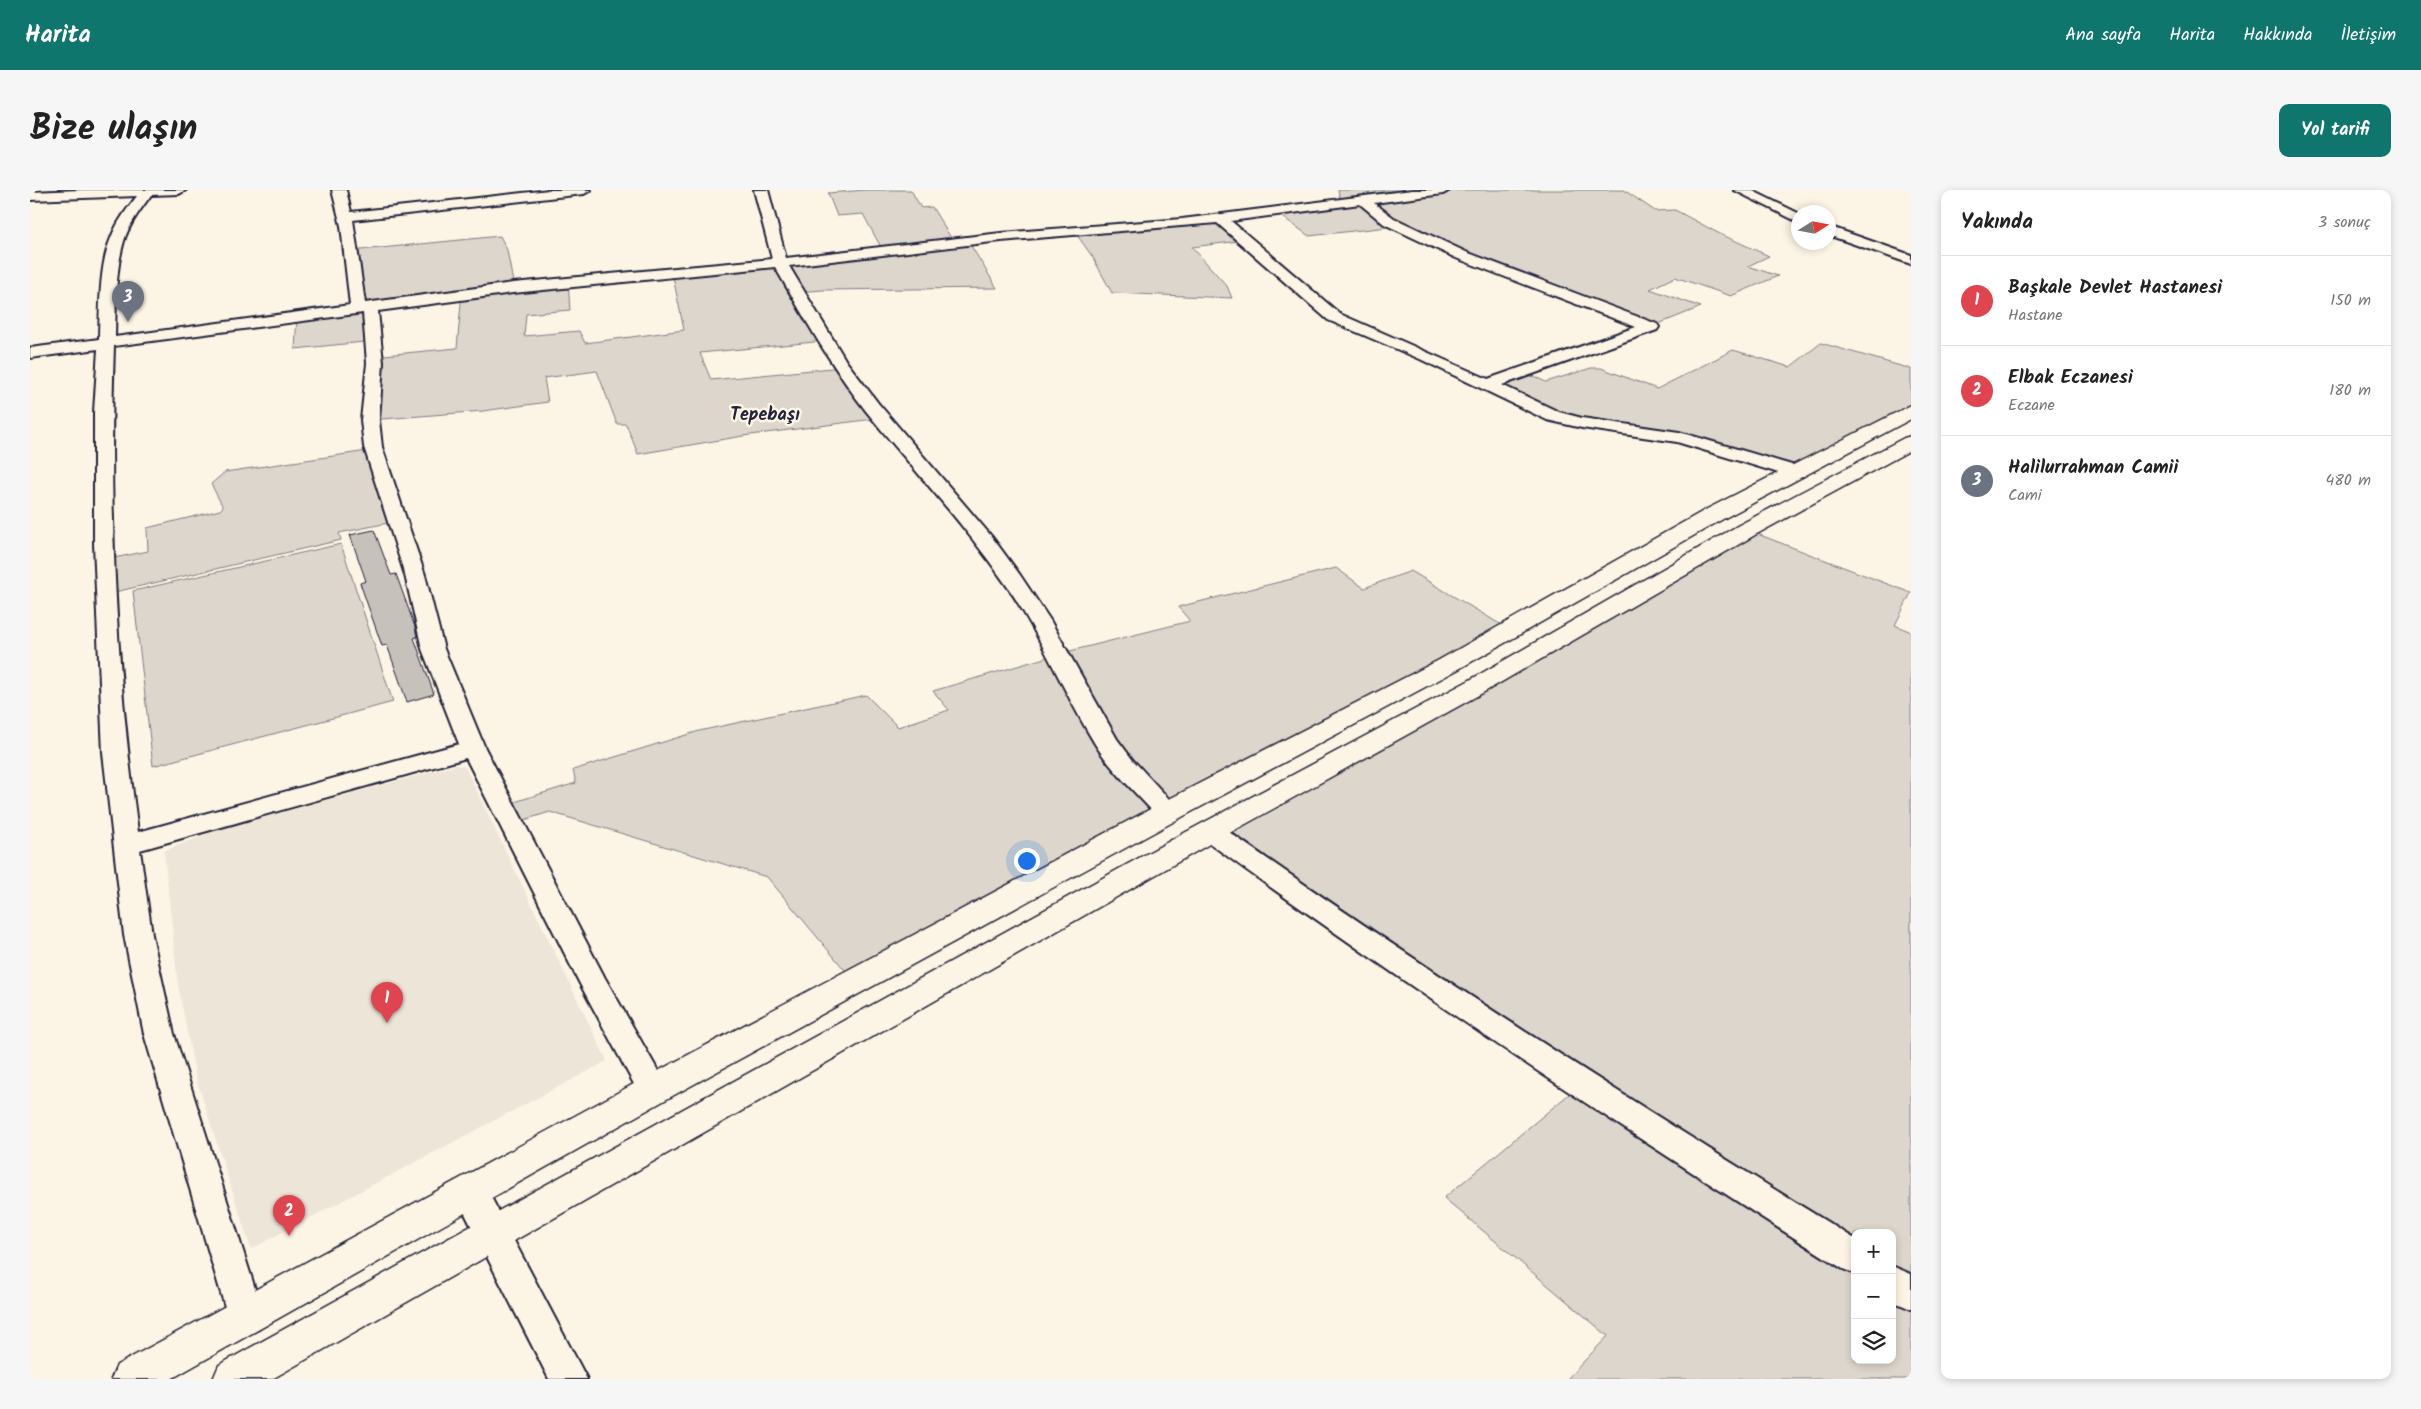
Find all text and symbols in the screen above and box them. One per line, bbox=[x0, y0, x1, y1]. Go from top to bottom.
text: Harita bbox=[25, 16, 91, 55]
text: Ana sayfa bbox=[2065, 21, 2141, 50]
text: Harita bbox=[2169, 21, 2215, 50]
text: Hakkında bbox=[2243, 21, 2312, 50]
text: İletişim bbox=[2340, 21, 2396, 50]
text: Bize ulaşın bbox=[30, 102, 197, 158]
button: Yol tarifi bbox=[2279, 104, 2391, 157]
north arrow bbox=[1791, 205, 1836, 250]
text: Yakında bbox=[1961, 206, 2033, 239]
text: 3 sonuç bbox=[2318, 210, 2371, 235]
text: Başkale Devlet Hastanesi bbox=[2008, 273, 2222, 303]
pin: 3 bbox=[112, 281, 144, 322]
text: 1 bbox=[1975, 288, 1979, 313]
text: 150 m bbox=[2330, 288, 2371, 313]
text: Hastane bbox=[2008, 303, 2062, 328]
text: Elbak Eczanesi bbox=[2008, 363, 2133, 393]
text: 2 bbox=[1972, 378, 1982, 403]
text: 180 m bbox=[2329, 378, 2371, 403]
text: Eczane bbox=[2008, 393, 2055, 418]
district label: Tepebaşı bbox=[730, 401, 800, 430]
text: Halilurrahman Camii bbox=[2008, 453, 2178, 483]
text: 3 bbox=[1973, 468, 1981, 493]
text: 480 m bbox=[2325, 468, 2371, 493]
text: Cami bbox=[2008, 483, 2042, 508]
your location bbox=[1014, 848, 1040, 874]
pin: 1 bbox=[371, 982, 403, 1023]
pin: 2 bbox=[273, 1195, 305, 1236]
map controls bbox=[1851, 1229, 1896, 1364]
button: + bbox=[1851, 1229, 1896, 1274]
button: − bbox=[1851, 1274, 1896, 1319]
button: layers bbox=[1851, 1319, 1896, 1364]

